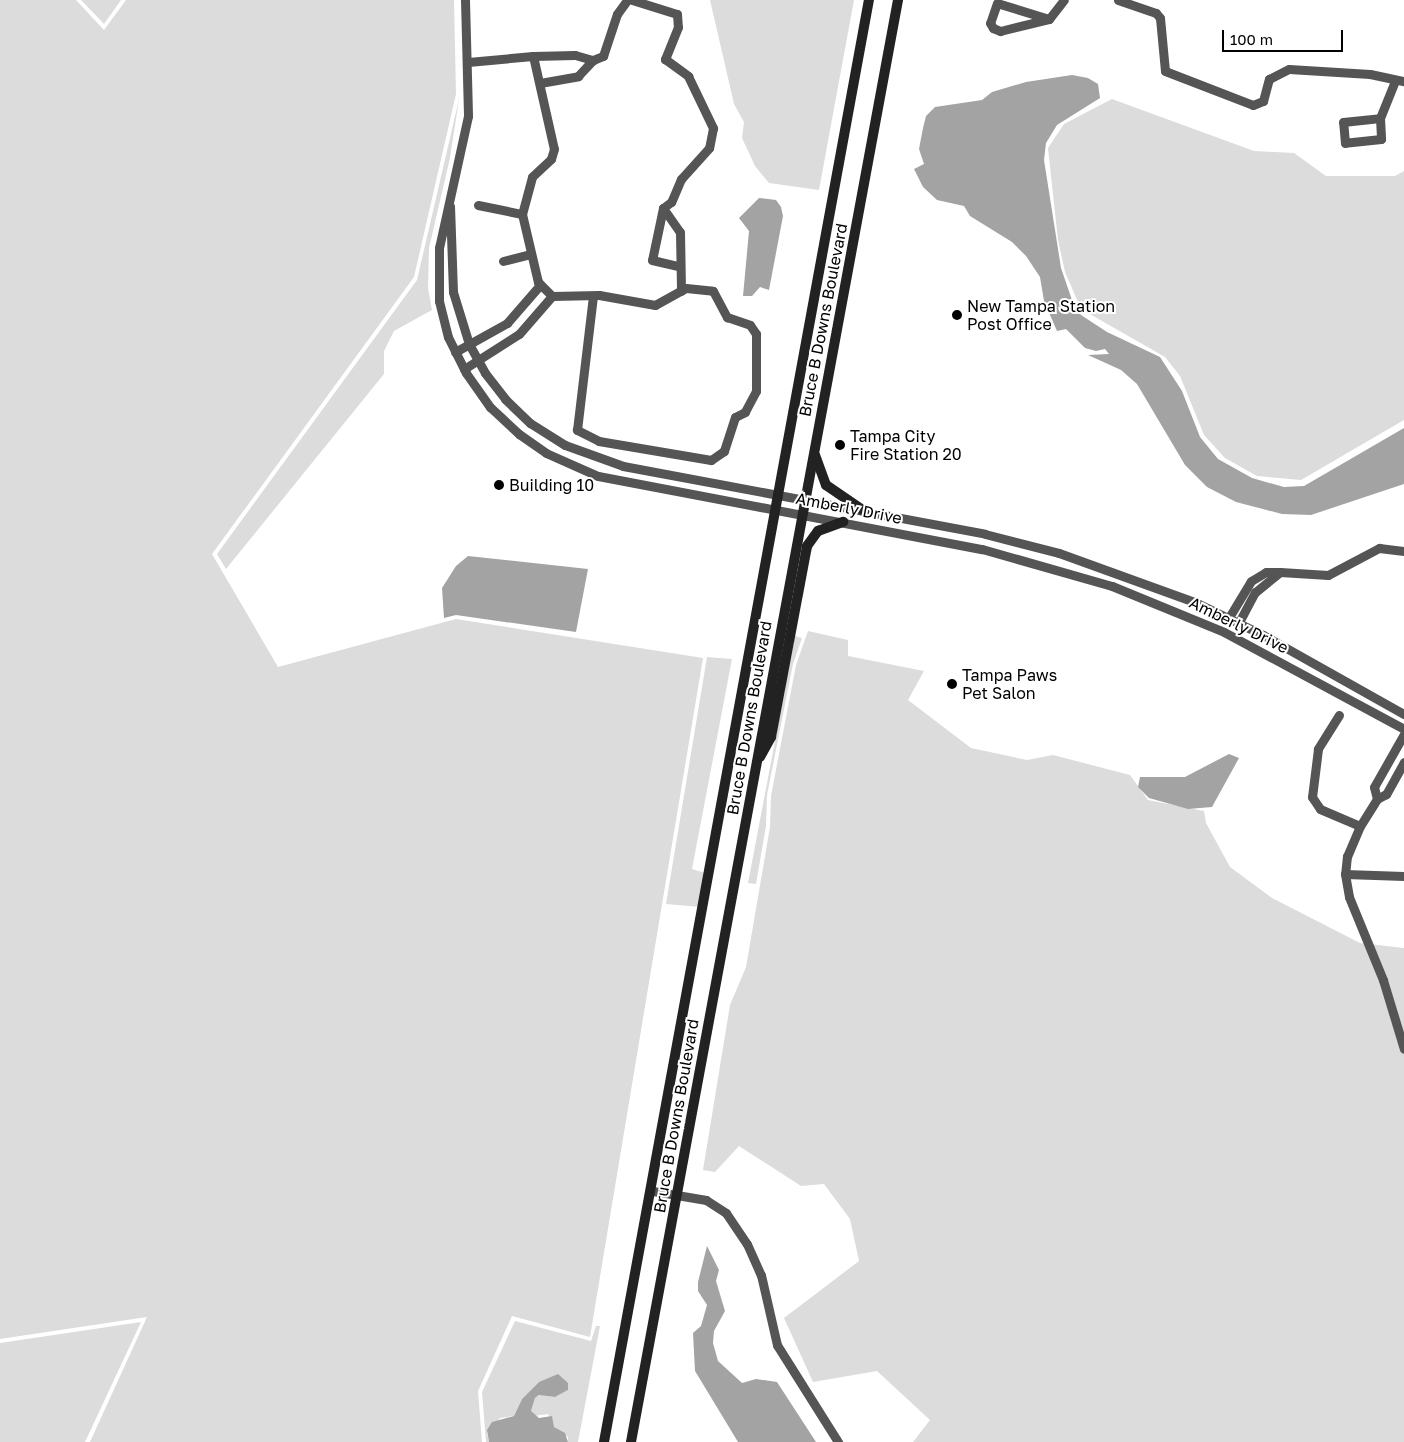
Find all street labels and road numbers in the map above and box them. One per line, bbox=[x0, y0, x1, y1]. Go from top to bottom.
street label: Bruce B Downs Boulevard bbox=[795, 222, 851, 418]
street label: Amberly Drive bbox=[794, 488, 904, 528]
street label: Amberly Drive bbox=[1186, 593, 1292, 657]
street label: Bruce B Downs Boulevard bbox=[722, 620, 776, 816]
street label: Bruce B Downs Boulevard bbox=[649, 1018, 703, 1214]

